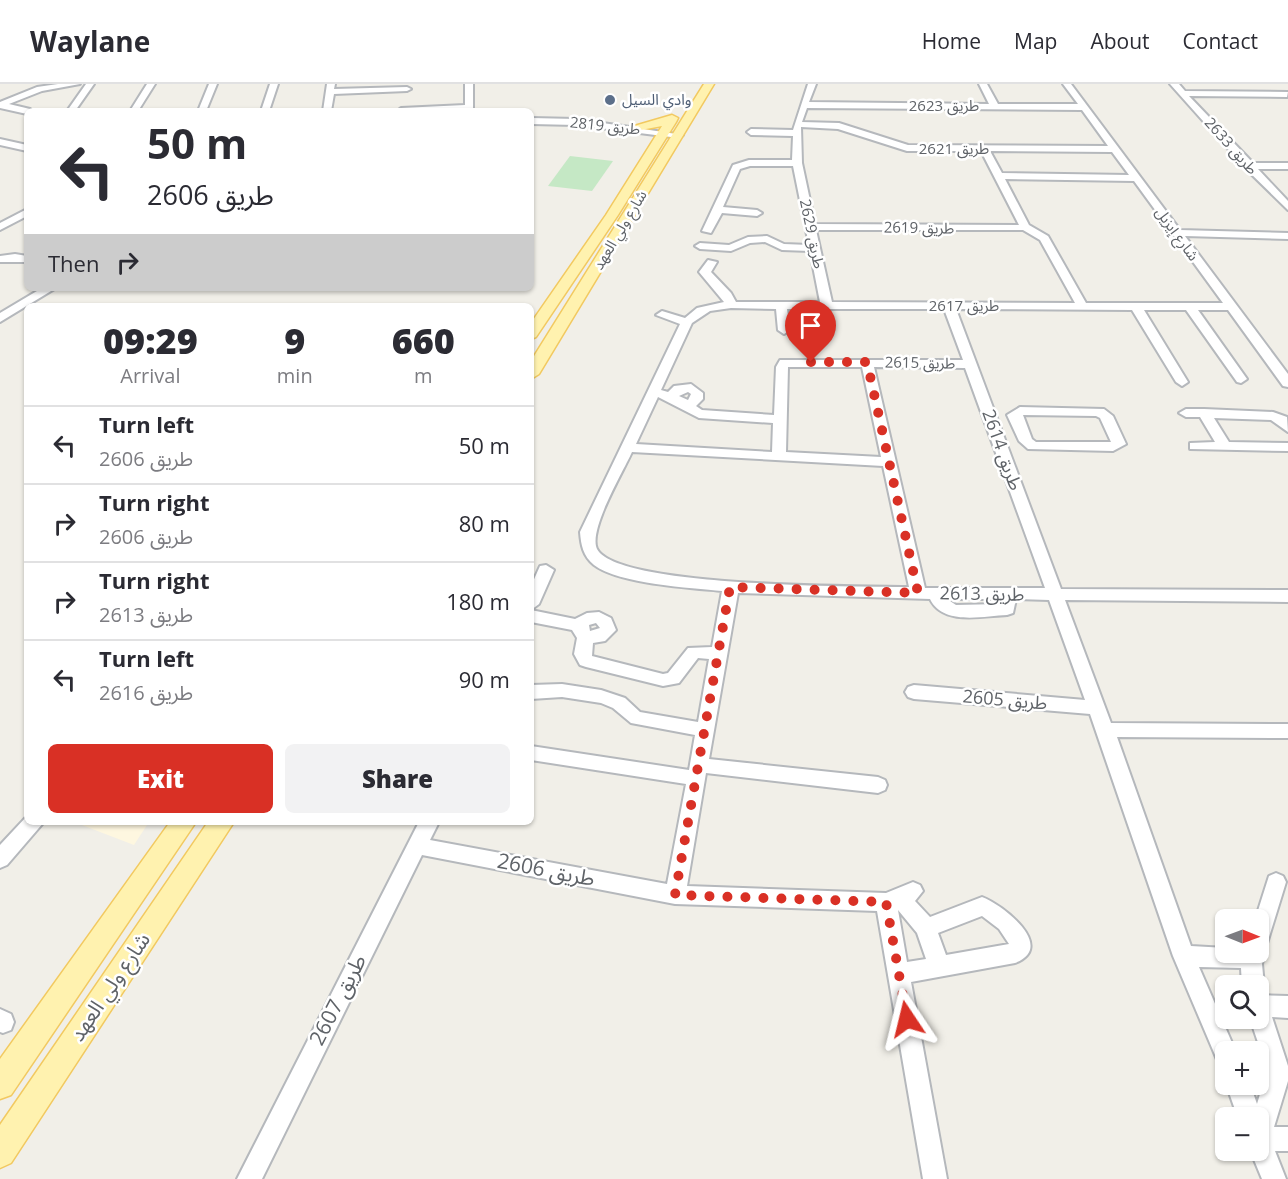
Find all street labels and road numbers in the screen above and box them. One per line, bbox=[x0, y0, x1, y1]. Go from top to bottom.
street label: طريق 2623 bbox=[909, 95, 979, 116]
street label: طريق 2819 bbox=[569, 111, 641, 140]
street label: طريق 2633 bbox=[1200, 112, 1263, 179]
street label: طريق 2621 bbox=[919, 138, 989, 159]
street label: شارع ولي العهد bbox=[588, 186, 653, 275]
street label: طريق 2629 bbox=[795, 197, 830, 271]
street label: شارع إيزيل bbox=[1149, 202, 1204, 266]
street label: طريق 2619 bbox=[884, 216, 954, 239]
street label: طريق 2617 bbox=[929, 295, 999, 316]
street label: طريق 2615 bbox=[885, 351, 955, 374]
street label: طريق 2614 bbox=[977, 406, 1029, 493]
street label: طريق 2613 bbox=[940, 580, 1025, 606]
street label: طريق 2605 bbox=[962, 683, 1048, 715]
street label: طريق 2606 bbox=[495, 846, 597, 892]
street label: شارع ولي العهد bbox=[63, 927, 158, 1048]
street label: طريق 2607 bbox=[302, 949, 372, 1050]

